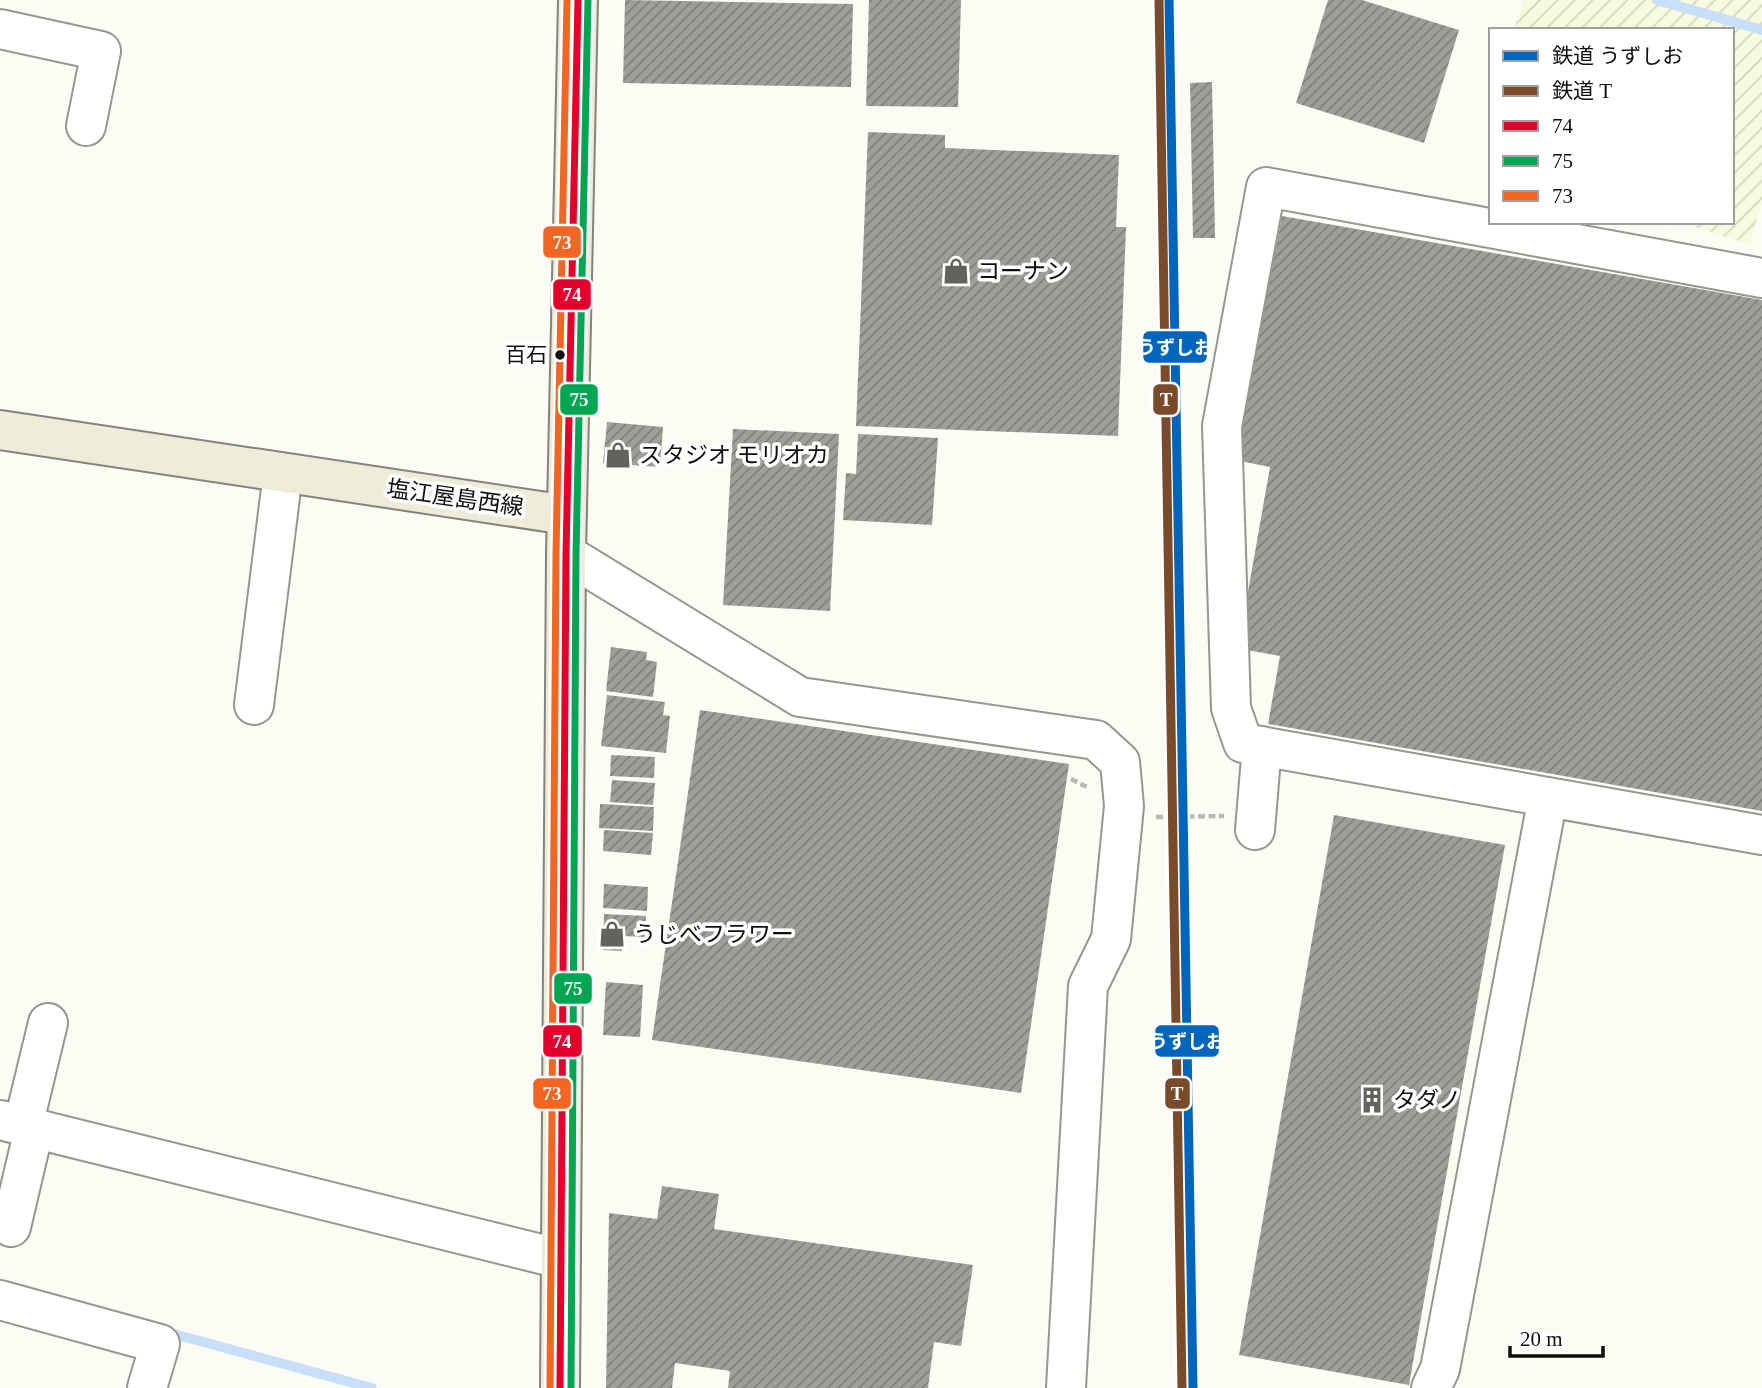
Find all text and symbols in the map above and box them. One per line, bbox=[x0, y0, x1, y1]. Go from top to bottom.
legend bbox=[1489, 28, 1734, 224]
text: 鉄道 うずしお bbox=[1552, 44, 1683, 68]
text: 鉄道 T bbox=[1552, 79, 1612, 103]
text: 74 bbox=[1552, 114, 1574, 138]
text: 75 bbox=[1552, 149, 1573, 173]
text: 73 bbox=[1552, 184, 1573, 208]
line badge: 73 bbox=[542, 225, 582, 259]
text: 73 bbox=[553, 232, 572, 253]
shop icon: コーナン bbox=[941, 256, 971, 286]
place label: コーナン bbox=[977, 259, 1069, 284]
line badge: 74 bbox=[552, 278, 592, 311]
text: 74 bbox=[563, 284, 582, 305]
line badge: うずしお bbox=[1142, 330, 1208, 364]
text: うずしお bbox=[1137, 337, 1213, 358]
place label: 百石 bbox=[505, 343, 547, 367]
marker: 百石 bbox=[553, 348, 567, 362]
line badge: 75 bbox=[559, 383, 599, 416]
line badge: T bbox=[1152, 383, 1179, 416]
text: 75 bbox=[570, 389, 589, 410]
text: T bbox=[1160, 389, 1173, 410]
shop icon: スタジオ モリオカ bbox=[603, 440, 633, 470]
place label: スタジオ モリオカ bbox=[639, 443, 829, 468]
street label: 塩江屋島西線 bbox=[385, 476, 525, 520]
shop icon: うじべフラワー bbox=[597, 919, 627, 949]
place label: うじべフラワー bbox=[633, 922, 794, 947]
line badge: 75 bbox=[553, 972, 593, 1005]
text: 75 bbox=[564, 978, 583, 999]
line badge: 74 bbox=[542, 1024, 583, 1058]
line badge: うずしお bbox=[1154, 1024, 1220, 1058]
text: 74 bbox=[553, 1031, 572, 1052]
text: うずしお bbox=[1149, 1031, 1225, 1052]
line badge: 73 bbox=[532, 1077, 572, 1110]
line badge: T bbox=[1164, 1077, 1191, 1110]
text: 73 bbox=[543, 1083, 562, 1104]
text: T bbox=[1171, 1083, 1184, 1104]
building icon: タダノ bbox=[1357, 1085, 1387, 1115]
place label: タダノ bbox=[1393, 1088, 1461, 1113]
scale bar bbox=[1510, 1314, 1603, 1358]
text: 20 m bbox=[1520, 1327, 1563, 1351]

